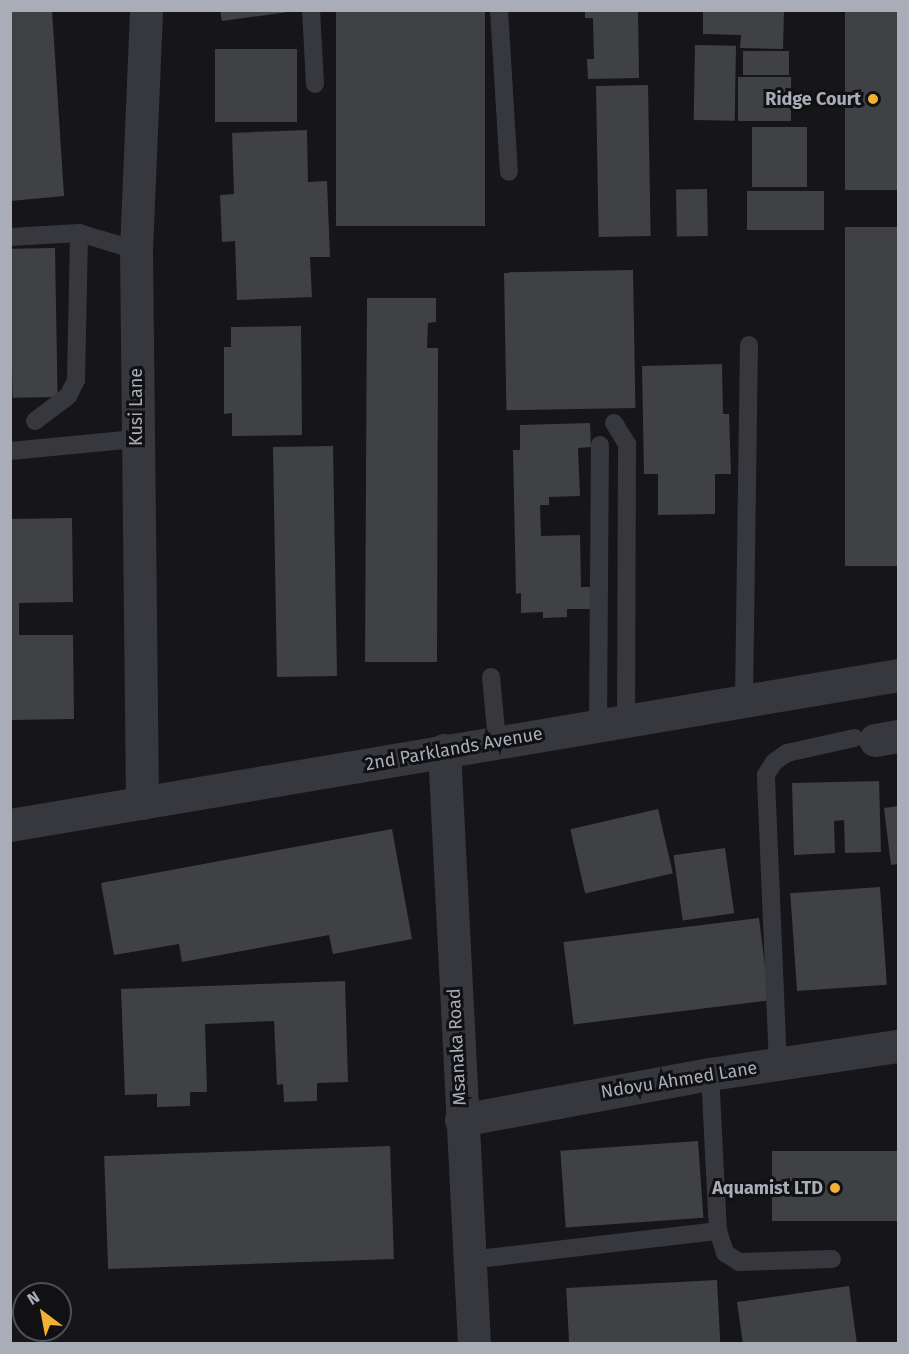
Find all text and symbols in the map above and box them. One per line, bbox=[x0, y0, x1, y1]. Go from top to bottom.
place label: Ridge Court bbox=[765, 88, 861, 110]
marker: Ridge Court bbox=[866, 92, 880, 106]
street label: Kusi Lane bbox=[125, 368, 147, 446]
street label: 2nd Parklands Avenue bbox=[364, 723, 544, 775]
street label: Msanaka Road bbox=[443, 988, 471, 1106]
street label: Ndovu Ahmed Lane bbox=[599, 1057, 759, 1103]
place label: Aquamist LTD bbox=[712, 1177, 823, 1199]
marker: Aquamist LTD bbox=[828, 1181, 842, 1195]
north arrow bbox=[12, 1282, 72, 1342]
text: N bbox=[24, 1287, 43, 1309]

